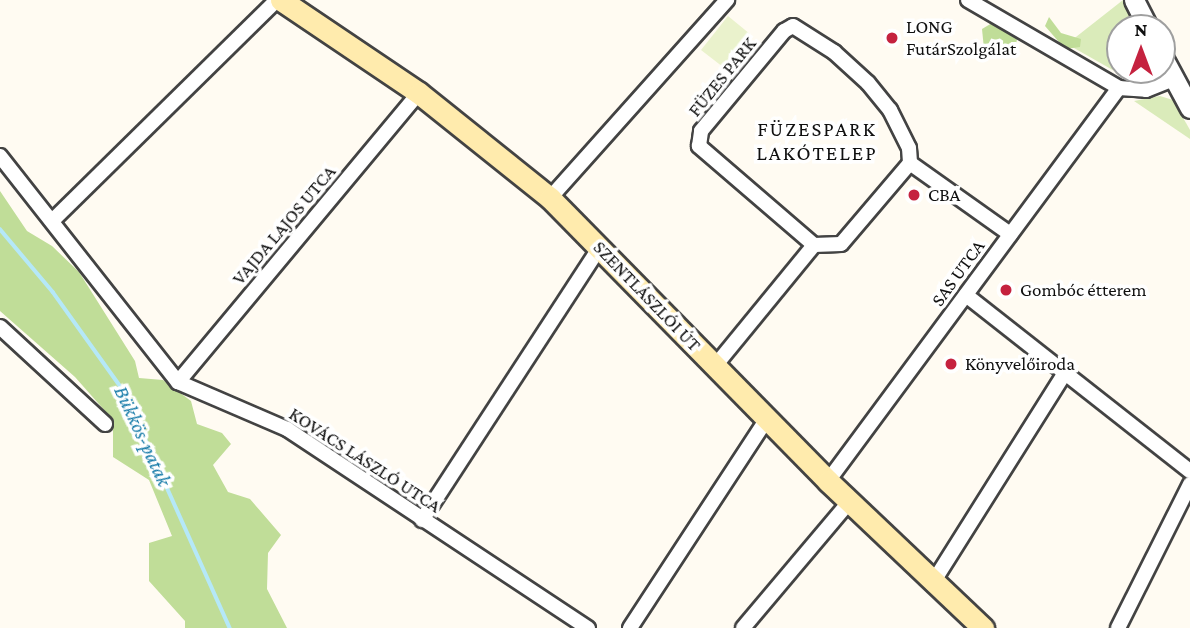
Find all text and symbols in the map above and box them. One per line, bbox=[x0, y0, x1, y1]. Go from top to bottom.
north arrow bbox=[1106, 14, 1176, 84]
place label: LONG FutárSzolgálat bbox=[906, 16, 1016, 60]
text: N bbox=[1135, 19, 1147, 40]
marker: LONG FutárSzolgálat bbox=[884, 30, 900, 46]
street label: FÜZES PARK bbox=[683, 33, 761, 121]
district label: FÜZESPARK LAKÓTELEP bbox=[757, 116, 877, 166]
street label: VAJDA LAJOS UTCA bbox=[227, 161, 341, 289]
place label: CBA bbox=[928, 184, 960, 206]
marker: CBA bbox=[906, 187, 922, 203]
street label: SAS UTCA bbox=[926, 235, 990, 311]
street label: SZENTLÁSZLÓI ÚT bbox=[588, 236, 706, 356]
place label: Gombóc étterem bbox=[1020, 279, 1146, 301]
marker: Gombóc étterem bbox=[998, 282, 1014, 298]
place label: Könyvelőiroda bbox=[965, 353, 1075, 375]
marker: Könyvelőiroda bbox=[943, 356, 959, 372]
water label: Bükkös-patak bbox=[109, 382, 177, 490]
street label: KOVÁCS LÁSZLÓ UTCA bbox=[285, 402, 445, 518]

